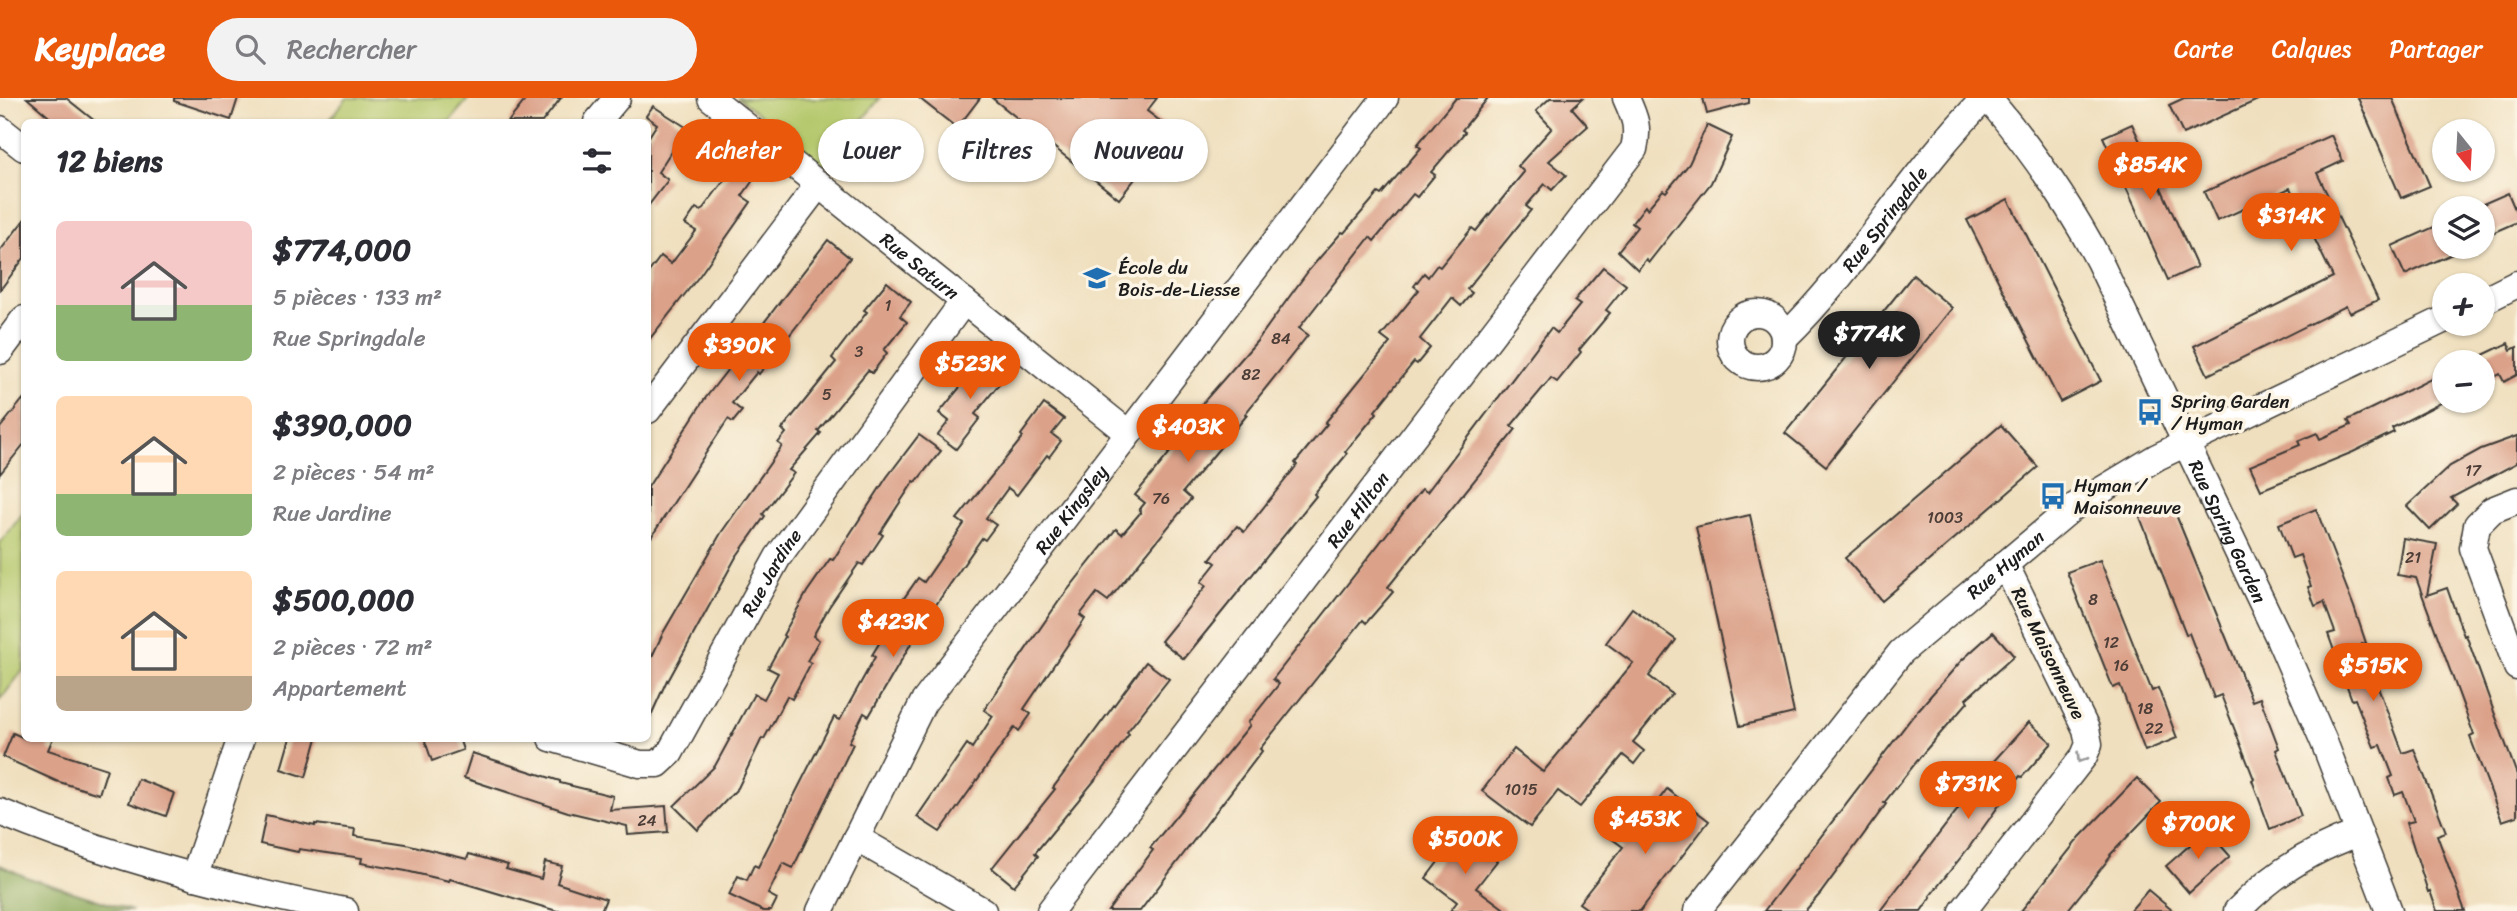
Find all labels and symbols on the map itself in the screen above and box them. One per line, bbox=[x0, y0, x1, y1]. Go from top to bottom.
north arrow bbox=[2432, 119, 2496, 182]
pin: $854K bbox=[2101, 142, 2199, 202]
street label: Rue Springdale bbox=[1833, 159, 1936, 279]
pin: $314K bbox=[2242, 194, 2340, 253]
street label: Rue Saturn bbox=[872, 224, 967, 309]
place label: École du Bois-de-Liesse bbox=[1118, 251, 1240, 306]
school or university icon: École du Bois-de-Liesse bbox=[1082, 263, 1112, 293]
house number: 1 bbox=[885, 291, 892, 320]
pin: $774K bbox=[1820, 312, 1918, 371]
pin: $390K bbox=[690, 324, 788, 383]
house number: 84 bbox=[1271, 324, 1291, 353]
house number: 3 bbox=[855, 337, 864, 366]
pin: $523K bbox=[921, 342, 1019, 401]
house number: 82 bbox=[1242, 360, 1260, 389]
house number: 5 bbox=[822, 380, 832, 409]
place label: Spring Garden / Hyman bbox=[2171, 385, 2289, 440]
bus stop icon: Spring Garden / Hyman bbox=[2135, 397, 2165, 427]
pin: $403K bbox=[1139, 404, 1237, 464]
street label: Rue Spring Garden bbox=[2179, 454, 2276, 609]
house number: 17 bbox=[2465, 456, 2482, 485]
street label: Rue Kingsley bbox=[1026, 457, 1117, 562]
street label: Rue Hilton bbox=[1318, 464, 1398, 555]
place label: Hyman / Maisonneuve bbox=[2074, 469, 2181, 524]
bus stop icon: Hyman / Maisonneuve bbox=[2038, 481, 2068, 511]
house number: 76 bbox=[1152, 484, 1170, 513]
house number: 1003 bbox=[1927, 503, 1963, 532]
street label: Rue Jardine bbox=[732, 521, 811, 623]
street label: Rue Hyman bbox=[1959, 522, 2052, 608]
house number: 21 bbox=[2405, 543, 2421, 572]
street label: Rue Maisonneuve bbox=[2002, 581, 2095, 726]
house number: 8 bbox=[2088, 585, 2098, 614]
pin: $423K bbox=[844, 600, 942, 659]
house number: 12 bbox=[2103, 628, 2119, 657]
pin: $515K bbox=[2324, 644, 2422, 703]
house number: 16 bbox=[2113, 651, 2129, 680]
house number: 18 bbox=[2137, 694, 2154, 723]
house number: 22 bbox=[2145, 714, 2163, 743]
one-way arrow bbox=[2076, 750, 2089, 763]
pin: $731K bbox=[1919, 762, 2017, 821]
house number: 1015 bbox=[1504, 775, 1538, 804]
pin: $453K bbox=[1596, 796, 1694, 856]
pin: $700K bbox=[2149, 802, 2247, 861]
house number: 24 bbox=[637, 806, 657, 835]
pin: $500K bbox=[1416, 816, 1514, 876]

